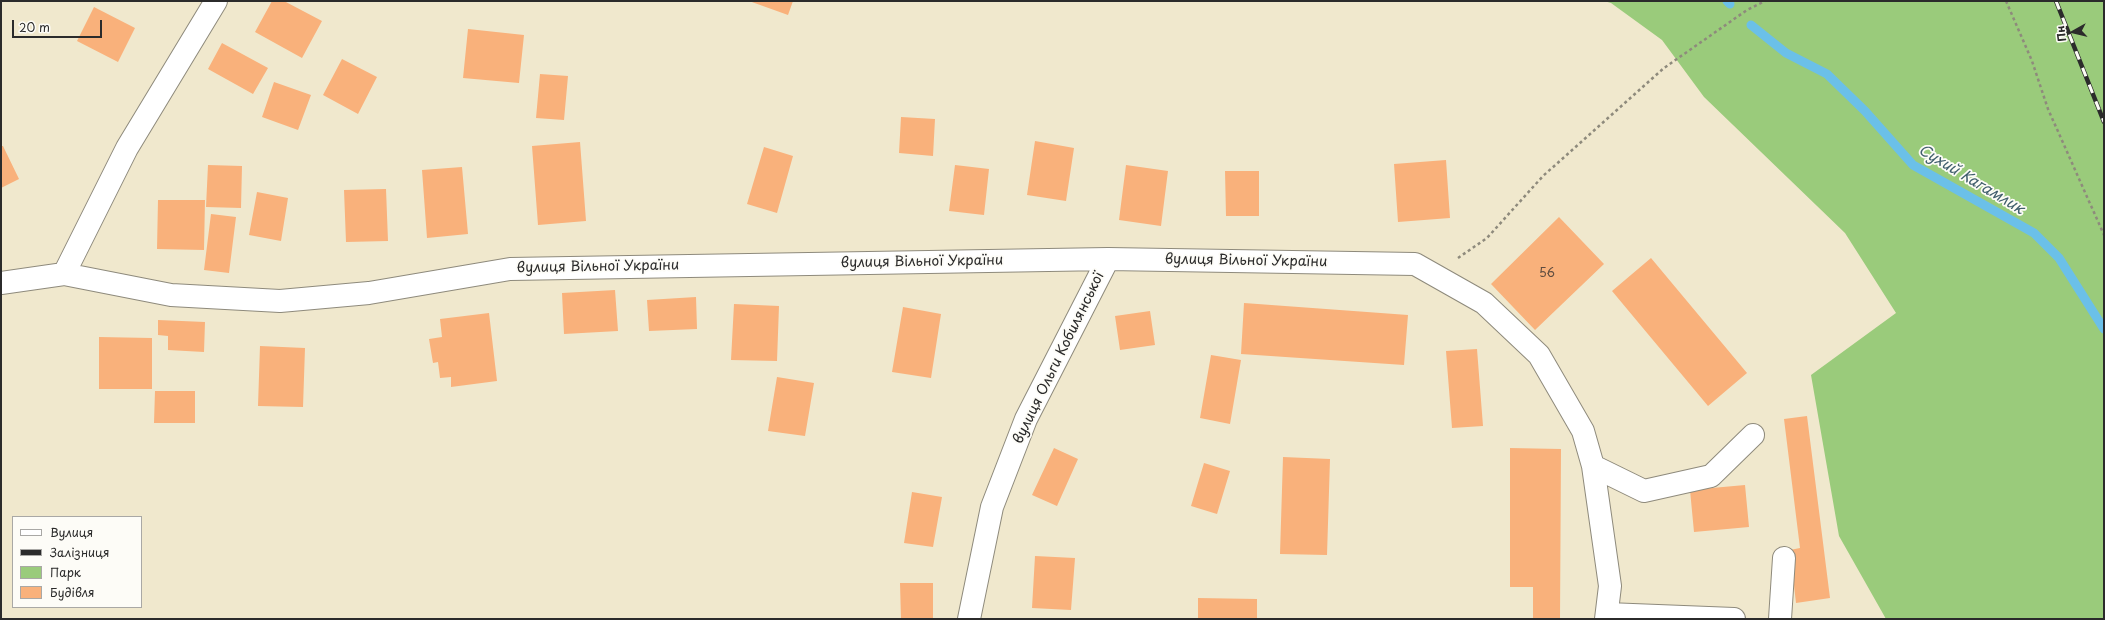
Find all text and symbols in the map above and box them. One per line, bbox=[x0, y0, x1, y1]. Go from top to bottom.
scale bar bbox=[14, 12, 104, 38]
north arrow bbox=[2053, 12, 2093, 52]
text: 20 m bbox=[19, 18, 50, 36]
text: Пн bbox=[2051, 25, 2070, 43]
water label: Сухий Кагамлик bbox=[1915, 141, 2027, 219]
street label: вулиця Вільної України bbox=[1165, 251, 1327, 271]
street label: вулиця Вільної України bbox=[841, 252, 1003, 272]
street label: вулиця Вільної України bbox=[517, 257, 679, 277]
house number: 56 bbox=[1539, 267, 1555, 281]
street label: вулиця Ольги Кобилянської bbox=[1010, 269, 1108, 447]
legend bbox=[12, 516, 142, 608]
text: Вулиця bbox=[50, 523, 93, 541]
text: Залізниця bbox=[50, 543, 109, 561]
text: Парк bbox=[50, 563, 81, 581]
text: Будівля bbox=[50, 583, 95, 601]

